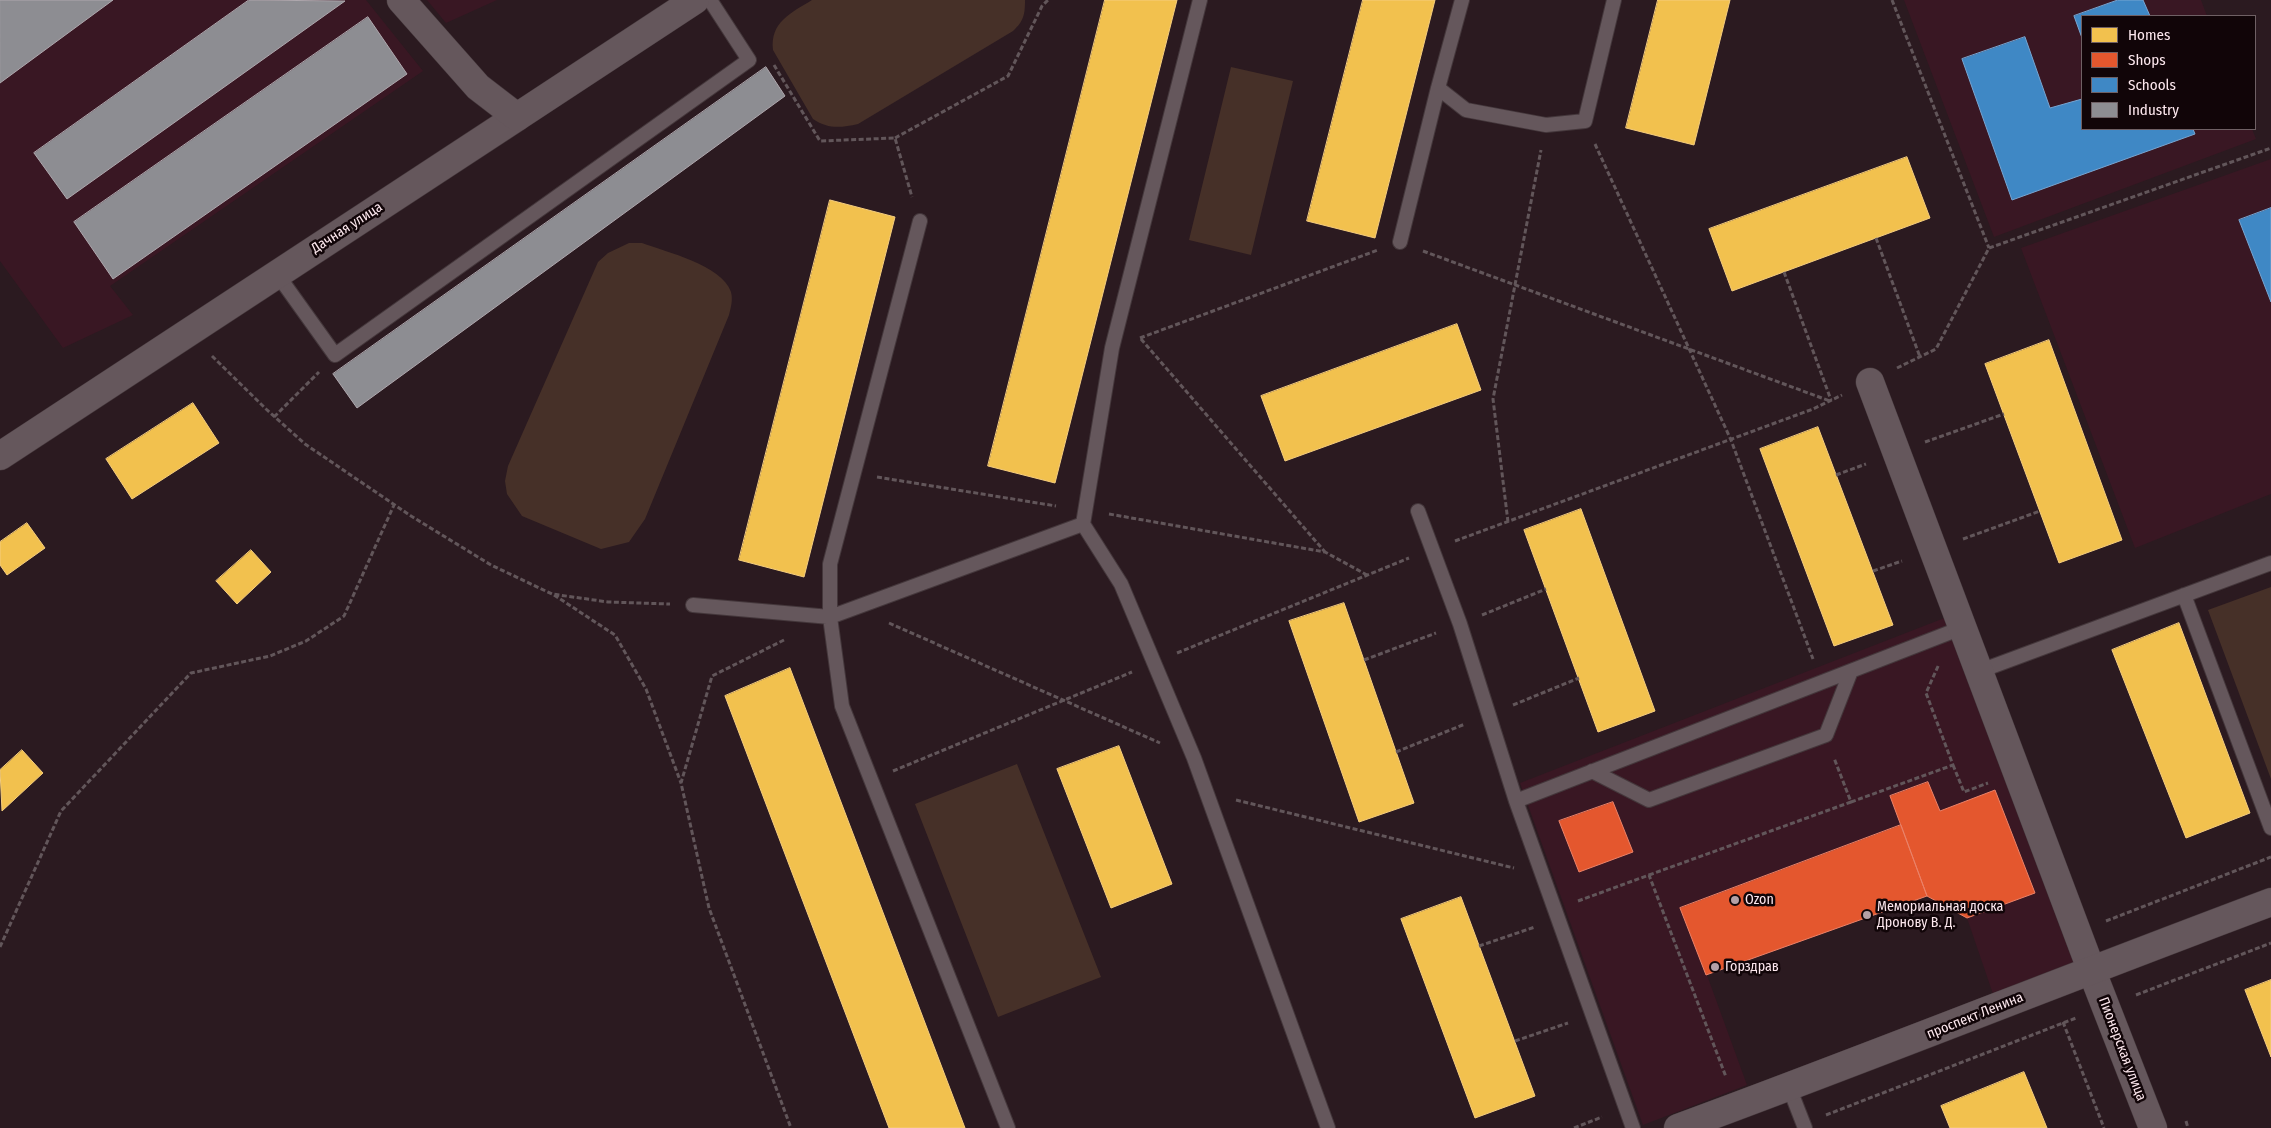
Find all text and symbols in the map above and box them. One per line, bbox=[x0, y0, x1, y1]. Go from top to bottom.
legend bbox=[2081, 15, 2256, 130]
text: Homes bbox=[2128, 26, 2170, 44]
text: Shops bbox=[2128, 51, 2166, 69]
text: Schools bbox=[2128, 76, 2176, 94]
text: Industry bbox=[2128, 101, 2179, 119]
street label: Дачная улица bbox=[308, 199, 386, 257]
place label: Ozon bbox=[1745, 892, 1774, 908]
marker: Ozon bbox=[1729, 894, 1741, 906]
place label: Мемориальная доска Дронову В. Д. bbox=[1877, 899, 2003, 932]
marker: Мемориальная доска Дронову В. Д. bbox=[1861, 909, 1873, 921]
place label: Горздрав bbox=[1725, 959, 1779, 975]
marker: Горздрав bbox=[1709, 961, 1721, 973]
street label: проспект Ленина bbox=[1924, 989, 2026, 1043]
street label: Пионерская улица bbox=[2095, 995, 2149, 1103]

